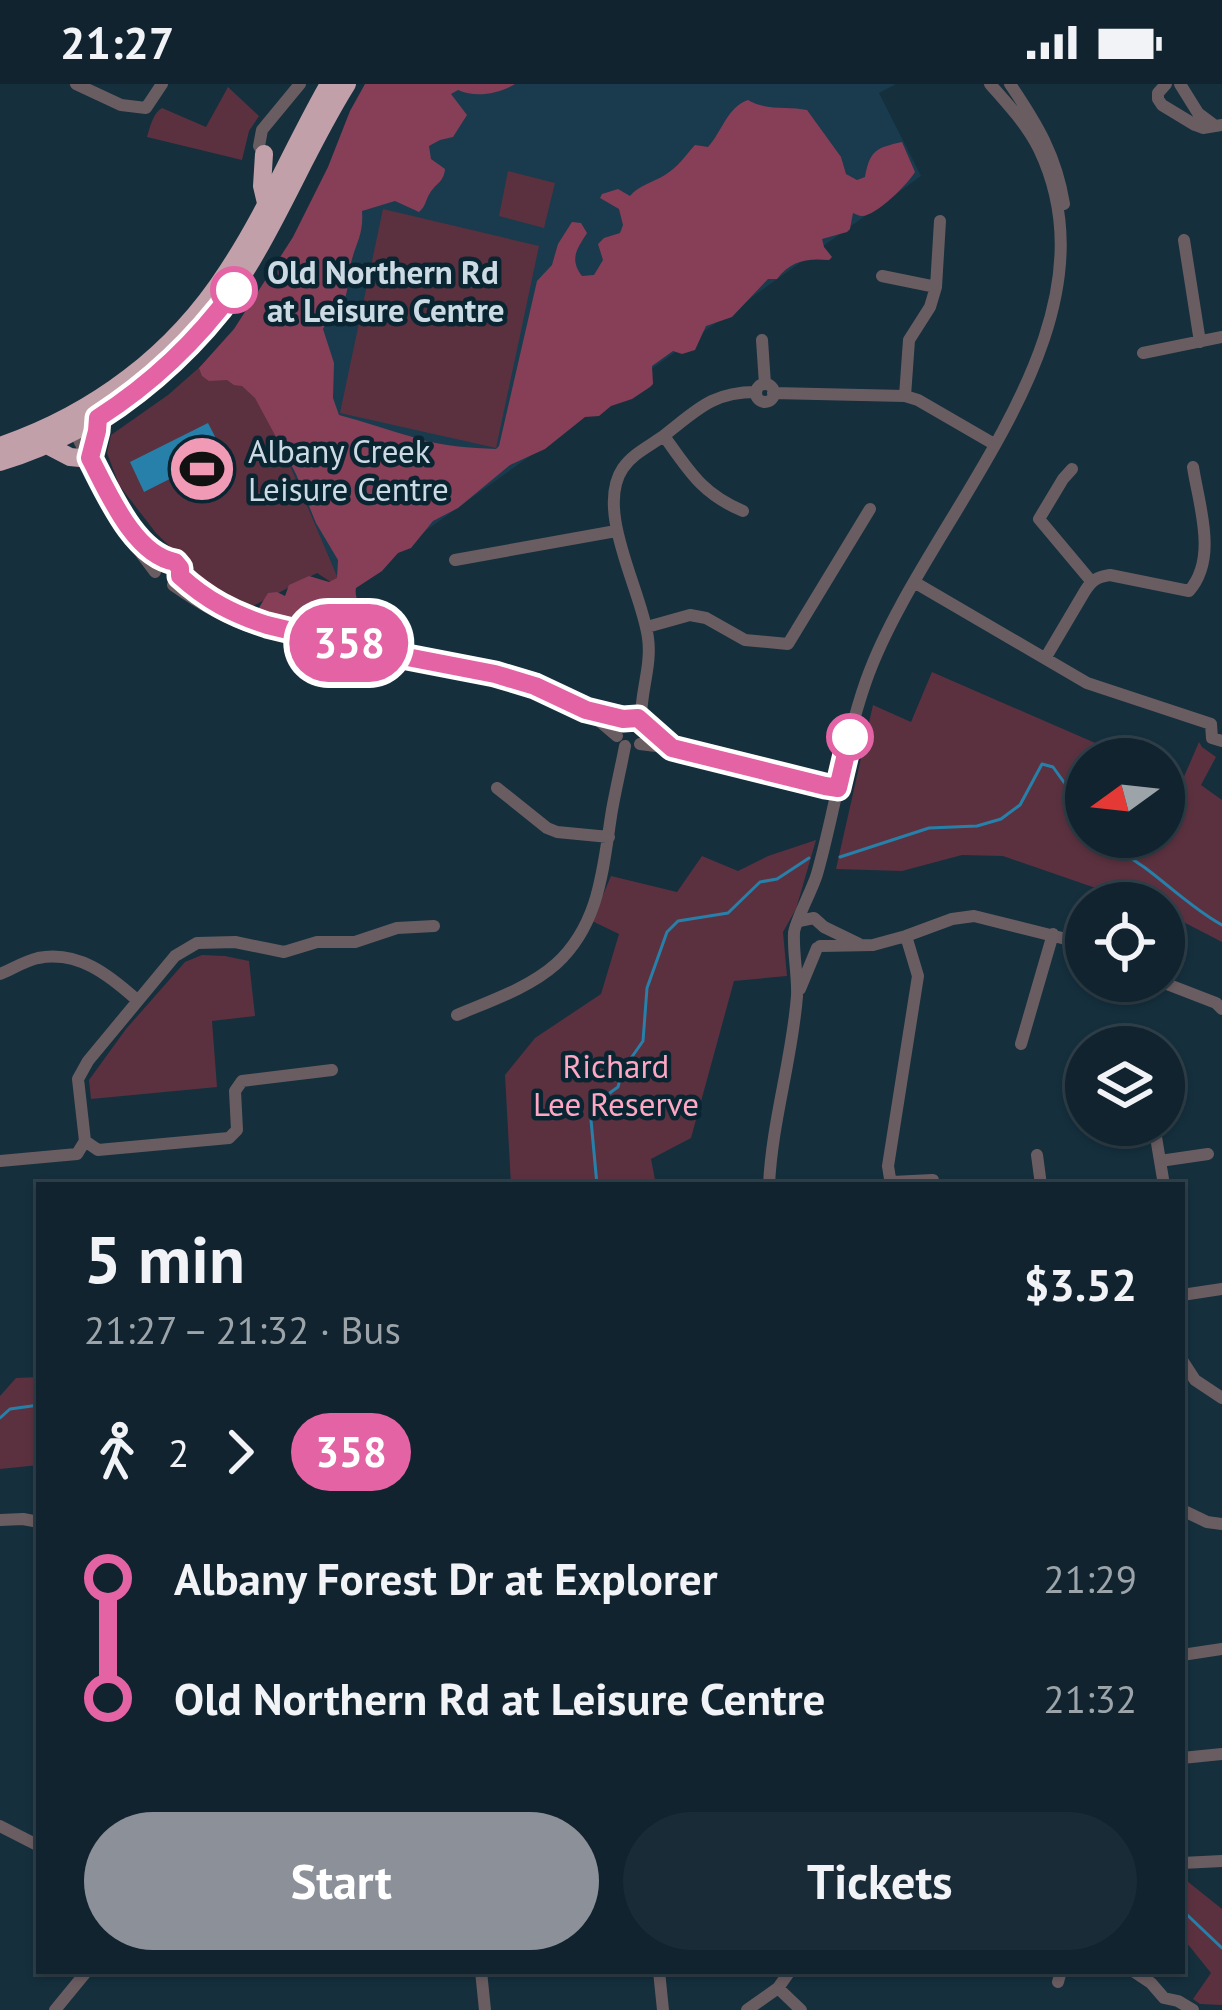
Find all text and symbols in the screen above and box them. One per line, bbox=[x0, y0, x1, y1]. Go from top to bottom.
text: 21:27 bbox=[60, 13, 174, 71]
place label: Old Northern Rd at Leisure Centre bbox=[267, 250, 505, 331]
marker: Old Northern Rd at Leisure Centre bbox=[212, 268, 256, 312]
place label: Albany Creek Leisure Centre bbox=[248, 429, 449, 510]
sports icon: Albany Creek Leisure Centre bbox=[167, 434, 237, 504]
line badge: 358 bbox=[280, 604, 418, 682]
text: 358 bbox=[313, 615, 385, 670]
unlabelled marker bbox=[828, 715, 872, 759]
north arrow bbox=[1065, 738, 1185, 858]
map controls bbox=[1065, 738, 1185, 1146]
button: locate bbox=[1065, 882, 1185, 1002]
button: layers bbox=[1065, 1026, 1185, 1146]
park label: Richard Lee Reserve bbox=[533, 1044, 699, 1125]
text: 5 min bbox=[84, 1216, 245, 1301]
text: $3.52 bbox=[1024, 1255, 1137, 1313]
text: 21:27 – 21:32 · Bus bbox=[84, 1304, 401, 1355]
icon: walk bbox=[84, 1419, 150, 1485]
icon: forward bbox=[207, 1419, 273, 1485]
text: 358 bbox=[315, 1424, 387, 1479]
text: 2 bbox=[168, 1427, 189, 1478]
text: Albany Forest Dr at Explorer bbox=[174, 1549, 717, 1607]
text: 21:29 bbox=[1043, 1553, 1137, 1604]
text: Old Northern Rd at Leisure Centre bbox=[174, 1669, 825, 1727]
text: 21:32 bbox=[1043, 1673, 1137, 1724]
button: Start bbox=[84, 1812, 599, 1950]
button: Tickets bbox=[623, 1812, 1137, 1950]

